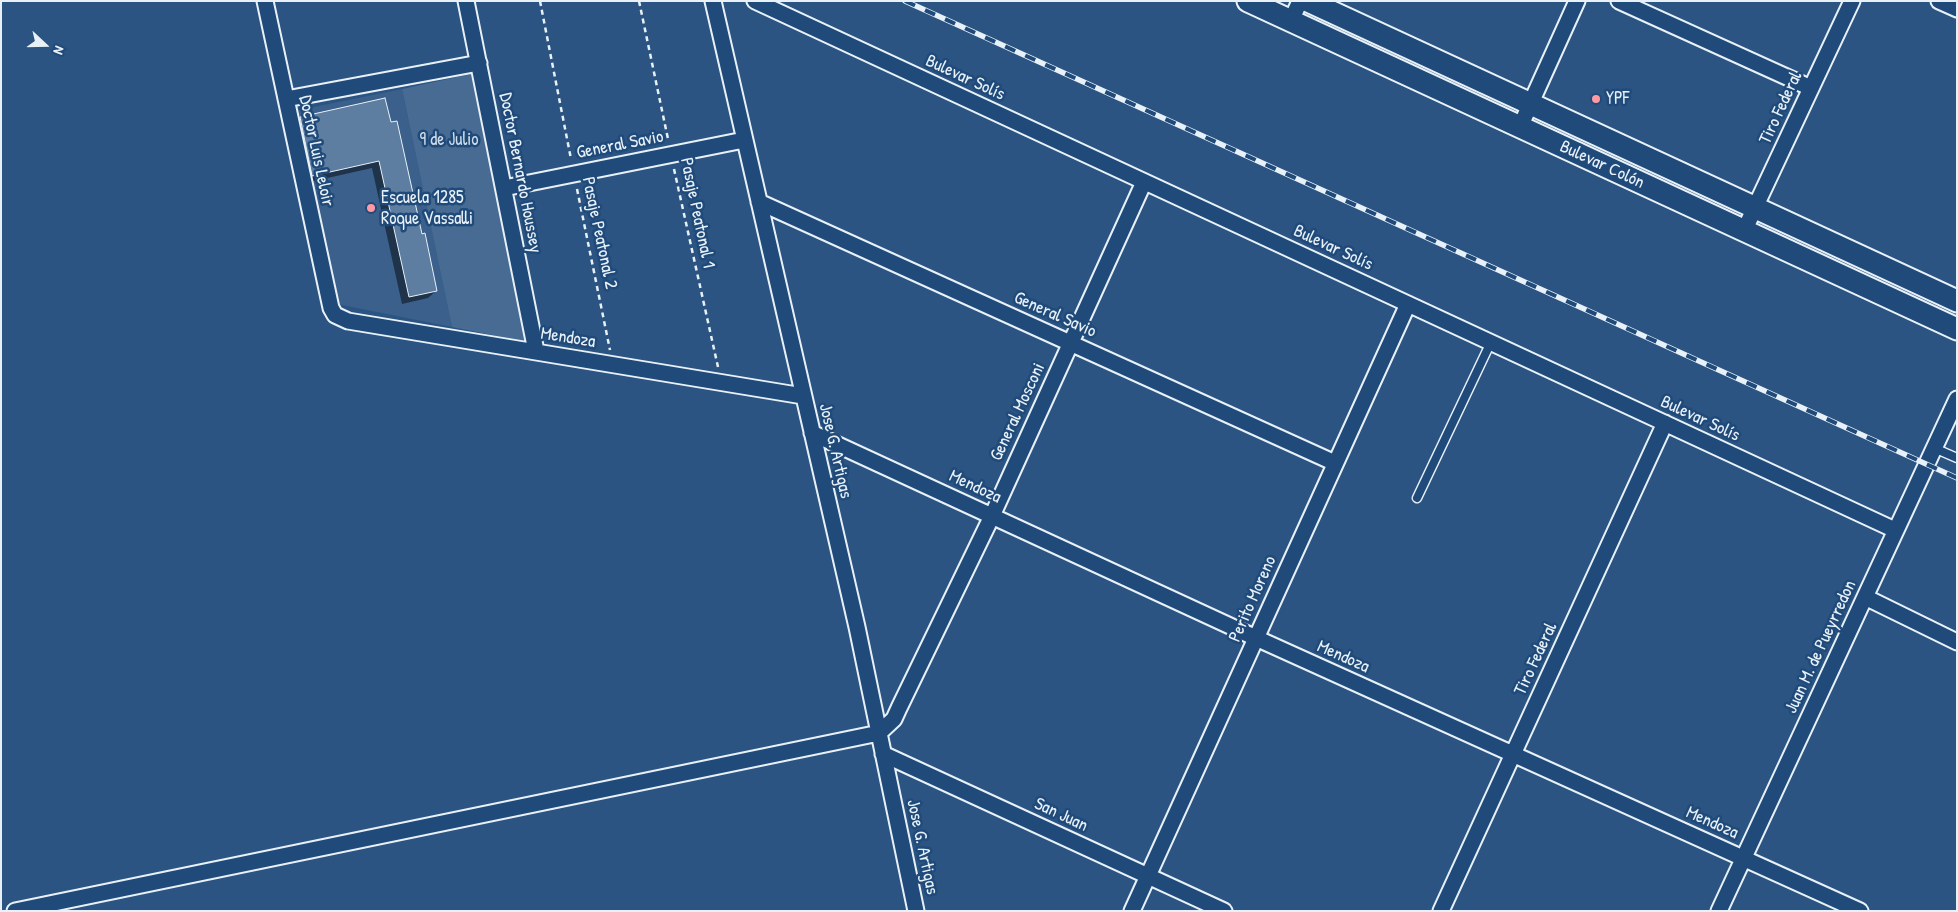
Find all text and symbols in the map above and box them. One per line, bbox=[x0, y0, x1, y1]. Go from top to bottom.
north arrow bbox=[20, 20, 70, 70]
text: N bbox=[49, 44, 70, 57]
street label: Bulevar Solís bbox=[922, 50, 1008, 106]
street label: Tiro Federal bbox=[1755, 68, 1807, 148]
place label: YPF bbox=[1606, 88, 1629, 110]
street label: Doctor Bernardo Houssey bbox=[494, 91, 546, 255]
street label: Doctor Luis Leloir bbox=[294, 93, 338, 209]
marker: YPF bbox=[1590, 93, 1602, 105]
street label: General Savio bbox=[575, 126, 665, 164]
park label: 9 de Julio bbox=[419, 129, 479, 151]
street label: Bulevar Colón bbox=[1556, 136, 1648, 194]
street label: Pasaje Peatonal 1 bbox=[675, 156, 719, 270]
street label: Pasaje Peatonal 2 bbox=[577, 175, 621, 291]
place label: Escuela 1285 Roque Vassalli bbox=[381, 187, 473, 230]
marker: Escuela 1285 Roque Vassalli bbox=[365, 202, 377, 214]
street label: Bulevar Solís bbox=[1290, 220, 1376, 276]
street label: General Savio bbox=[1010, 287, 1100, 343]
street label: Mendoza bbox=[539, 323, 597, 353]
street label: General Mosconi bbox=[986, 360, 1050, 464]
street label: Bulevar Solís bbox=[1657, 391, 1743, 447]
street label: Jose G. Artigas bbox=[814, 401, 856, 501]
street label: Mendoza bbox=[945, 466, 1005, 508]
street label: Perito Moreno bbox=[1224, 553, 1282, 645]
street label: Juan M. de Pueyrredon bbox=[1781, 577, 1861, 717]
street label: Tiro Federal bbox=[1510, 619, 1562, 699]
street label: Mendoza bbox=[1313, 636, 1373, 678]
street label: San Juan bbox=[1031, 793, 1091, 837]
street label: Jose G. Artigas bbox=[901, 797, 943, 897]
street label: Mendoza bbox=[1682, 802, 1742, 844]

